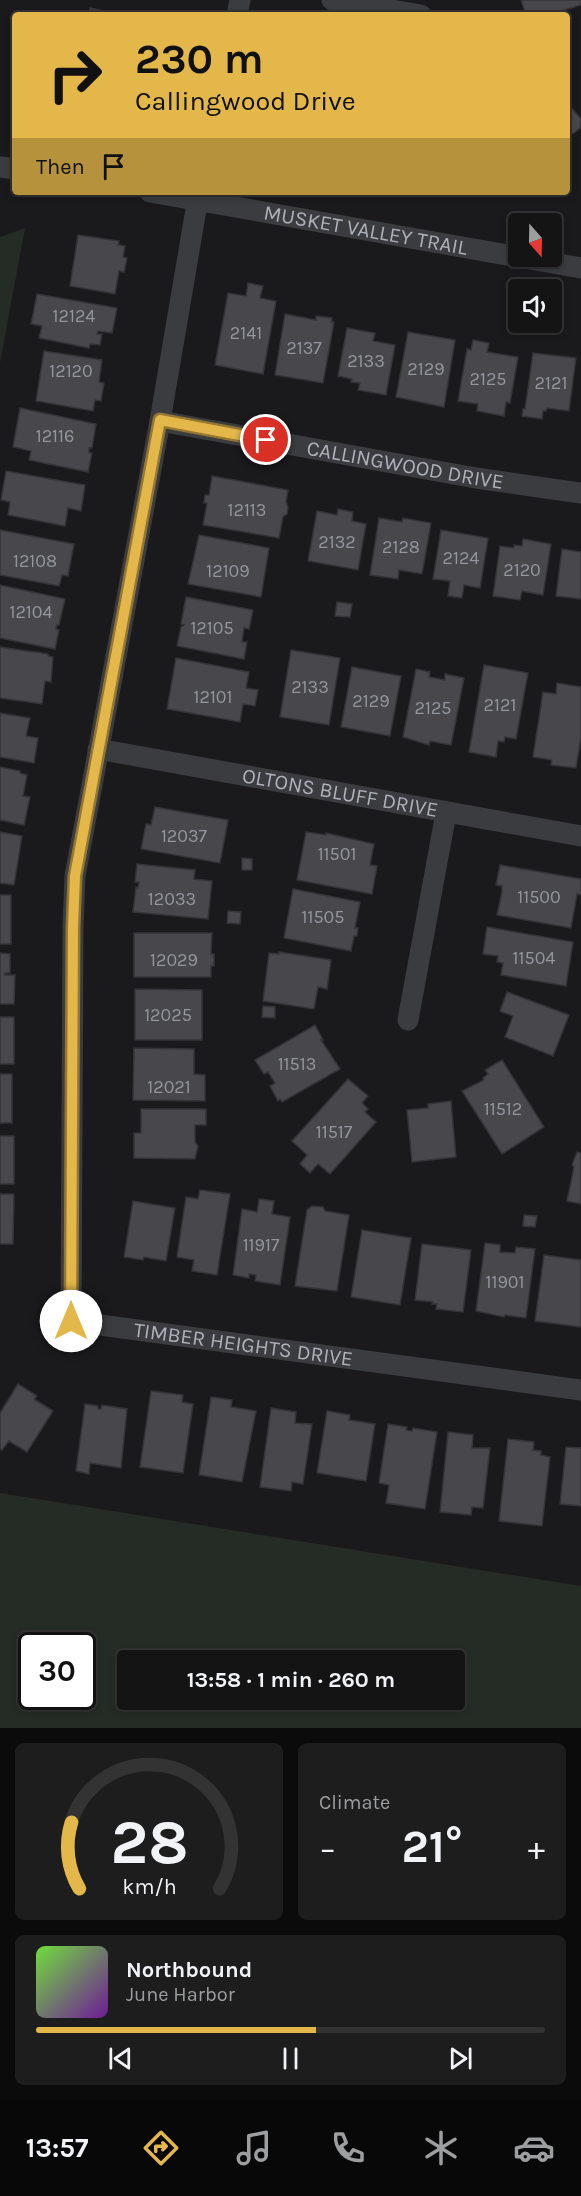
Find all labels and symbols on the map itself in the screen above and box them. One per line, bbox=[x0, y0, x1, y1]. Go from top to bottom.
street label: MUSKET VALLEY TRAIL bbox=[262, 200, 470, 260]
north arrow bbox=[508, 213, 562, 267]
house number: 12124 bbox=[53, 305, 95, 327]
house number: 2141 bbox=[230, 322, 262, 344]
house number: 2137 bbox=[286, 337, 322, 359]
house number: 2133 bbox=[347, 350, 385, 372]
house number: 2129 bbox=[407, 358, 445, 380]
house number: 12120 bbox=[49, 360, 93, 382]
house number: 2125 bbox=[470, 368, 506, 390]
house number: 2121 bbox=[535, 372, 567, 394]
pin bbox=[240, 414, 291, 465]
house number: 12116 bbox=[36, 425, 74, 447]
street label: CALLINGWOOD DRIVE bbox=[305, 436, 505, 494]
house number: 12113 bbox=[228, 499, 266, 521]
house number: 2132 bbox=[318, 531, 356, 553]
house number: 2128 bbox=[382, 536, 420, 558]
house number: 2124 bbox=[443, 547, 479, 569]
house number: 12108 bbox=[13, 550, 57, 572]
house number: 2120 bbox=[503, 559, 541, 581]
house number: 12109 bbox=[206, 560, 250, 582]
house number: 12104 bbox=[9, 601, 53, 623]
house number: 12105 bbox=[190, 617, 234, 639]
house number: 2133 bbox=[291, 676, 329, 698]
house number: 12101 bbox=[194, 686, 232, 708]
house number: 2129 bbox=[352, 690, 390, 712]
house number: 2121 bbox=[484, 694, 516, 716]
house number: 2125 bbox=[415, 697, 451, 719]
street label: OLTONS BLUFF DRIVE bbox=[240, 763, 440, 822]
house number: 12037 bbox=[161, 825, 208, 847]
house number: 11501 bbox=[318, 843, 356, 865]
house number: 11500 bbox=[517, 886, 561, 908]
house number: 12033 bbox=[148, 888, 196, 910]
house number: 11505 bbox=[302, 906, 344, 928]
house number: 11504 bbox=[513, 947, 555, 969]
house number: 12029 bbox=[150, 949, 198, 971]
house number: 12025 bbox=[144, 1004, 192, 1026]
house number: 11513 bbox=[278, 1053, 316, 1075]
house number: 12021 bbox=[147, 1076, 191, 1098]
house number: 11512 bbox=[484, 1098, 522, 1120]
house number: 11517 bbox=[316, 1121, 353, 1143]
house number: 11917 bbox=[243, 1234, 280, 1256]
house number: 11901 bbox=[486, 1271, 524, 1293]
position arrow bbox=[39, 1289, 103, 1353]
street label: TIMBER HEIGHTS DRIVE bbox=[132, 1318, 354, 1371]
speed limit sign: 30 bbox=[18, 1632, 96, 1710]

